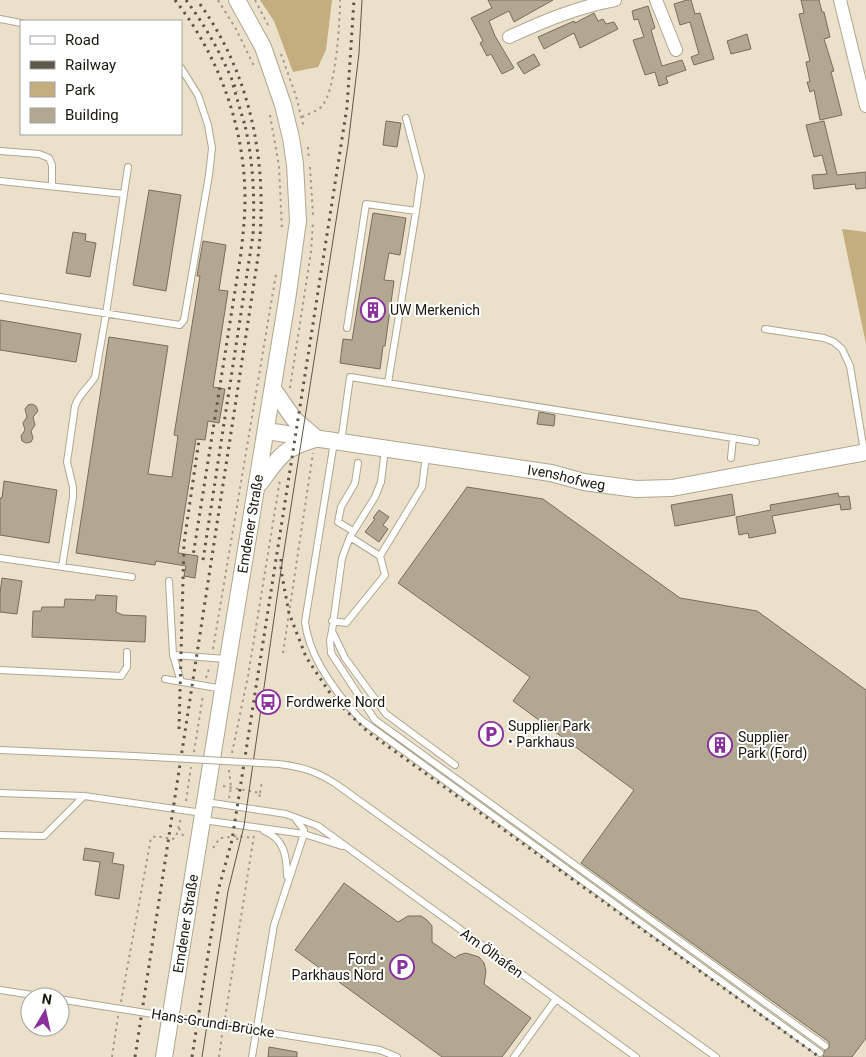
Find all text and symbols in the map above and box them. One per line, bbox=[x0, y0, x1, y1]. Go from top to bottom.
legend bbox=[20, 20, 182, 135]
text: Road bbox=[65, 31, 99, 49]
text: Railway bbox=[65, 56, 116, 74]
text: Park bbox=[65, 81, 96, 99]
text: Building bbox=[65, 106, 119, 124]
building icon: UW Merkenich bbox=[360, 297, 386, 323]
place label: UW Merkenich bbox=[390, 302, 480, 318]
street label: Ivenshofweg bbox=[526, 462, 606, 493]
street label: Emdener Straße bbox=[234, 473, 266, 574]
bus stop icon: Fordwerke Nord bbox=[255, 689, 281, 715]
place label: Fordwerke Nord bbox=[286, 694, 385, 710]
place label: Supplier Park • Parkhaus bbox=[508, 718, 591, 750]
parking icon: Supplier Park • Parkhaus bbox=[478, 721, 504, 747]
place label: Supplier Park (Ford) bbox=[738, 729, 807, 762]
building icon: Supplier Park (Ford) bbox=[707, 732, 733, 758]
street label: Emdener Straße bbox=[170, 873, 201, 974]
street label: Am Ölhafen bbox=[458, 925, 526, 981]
place label: Ford • Parkhaus Nord bbox=[292, 951, 384, 983]
parking icon: Ford • Parkhaus Nord bbox=[389, 954, 415, 980]
north arrow bbox=[20, 987, 70, 1037]
text: N bbox=[41, 990, 53, 1008]
street label: Hans-Grundi-Brücke bbox=[150, 1005, 276, 1041]

